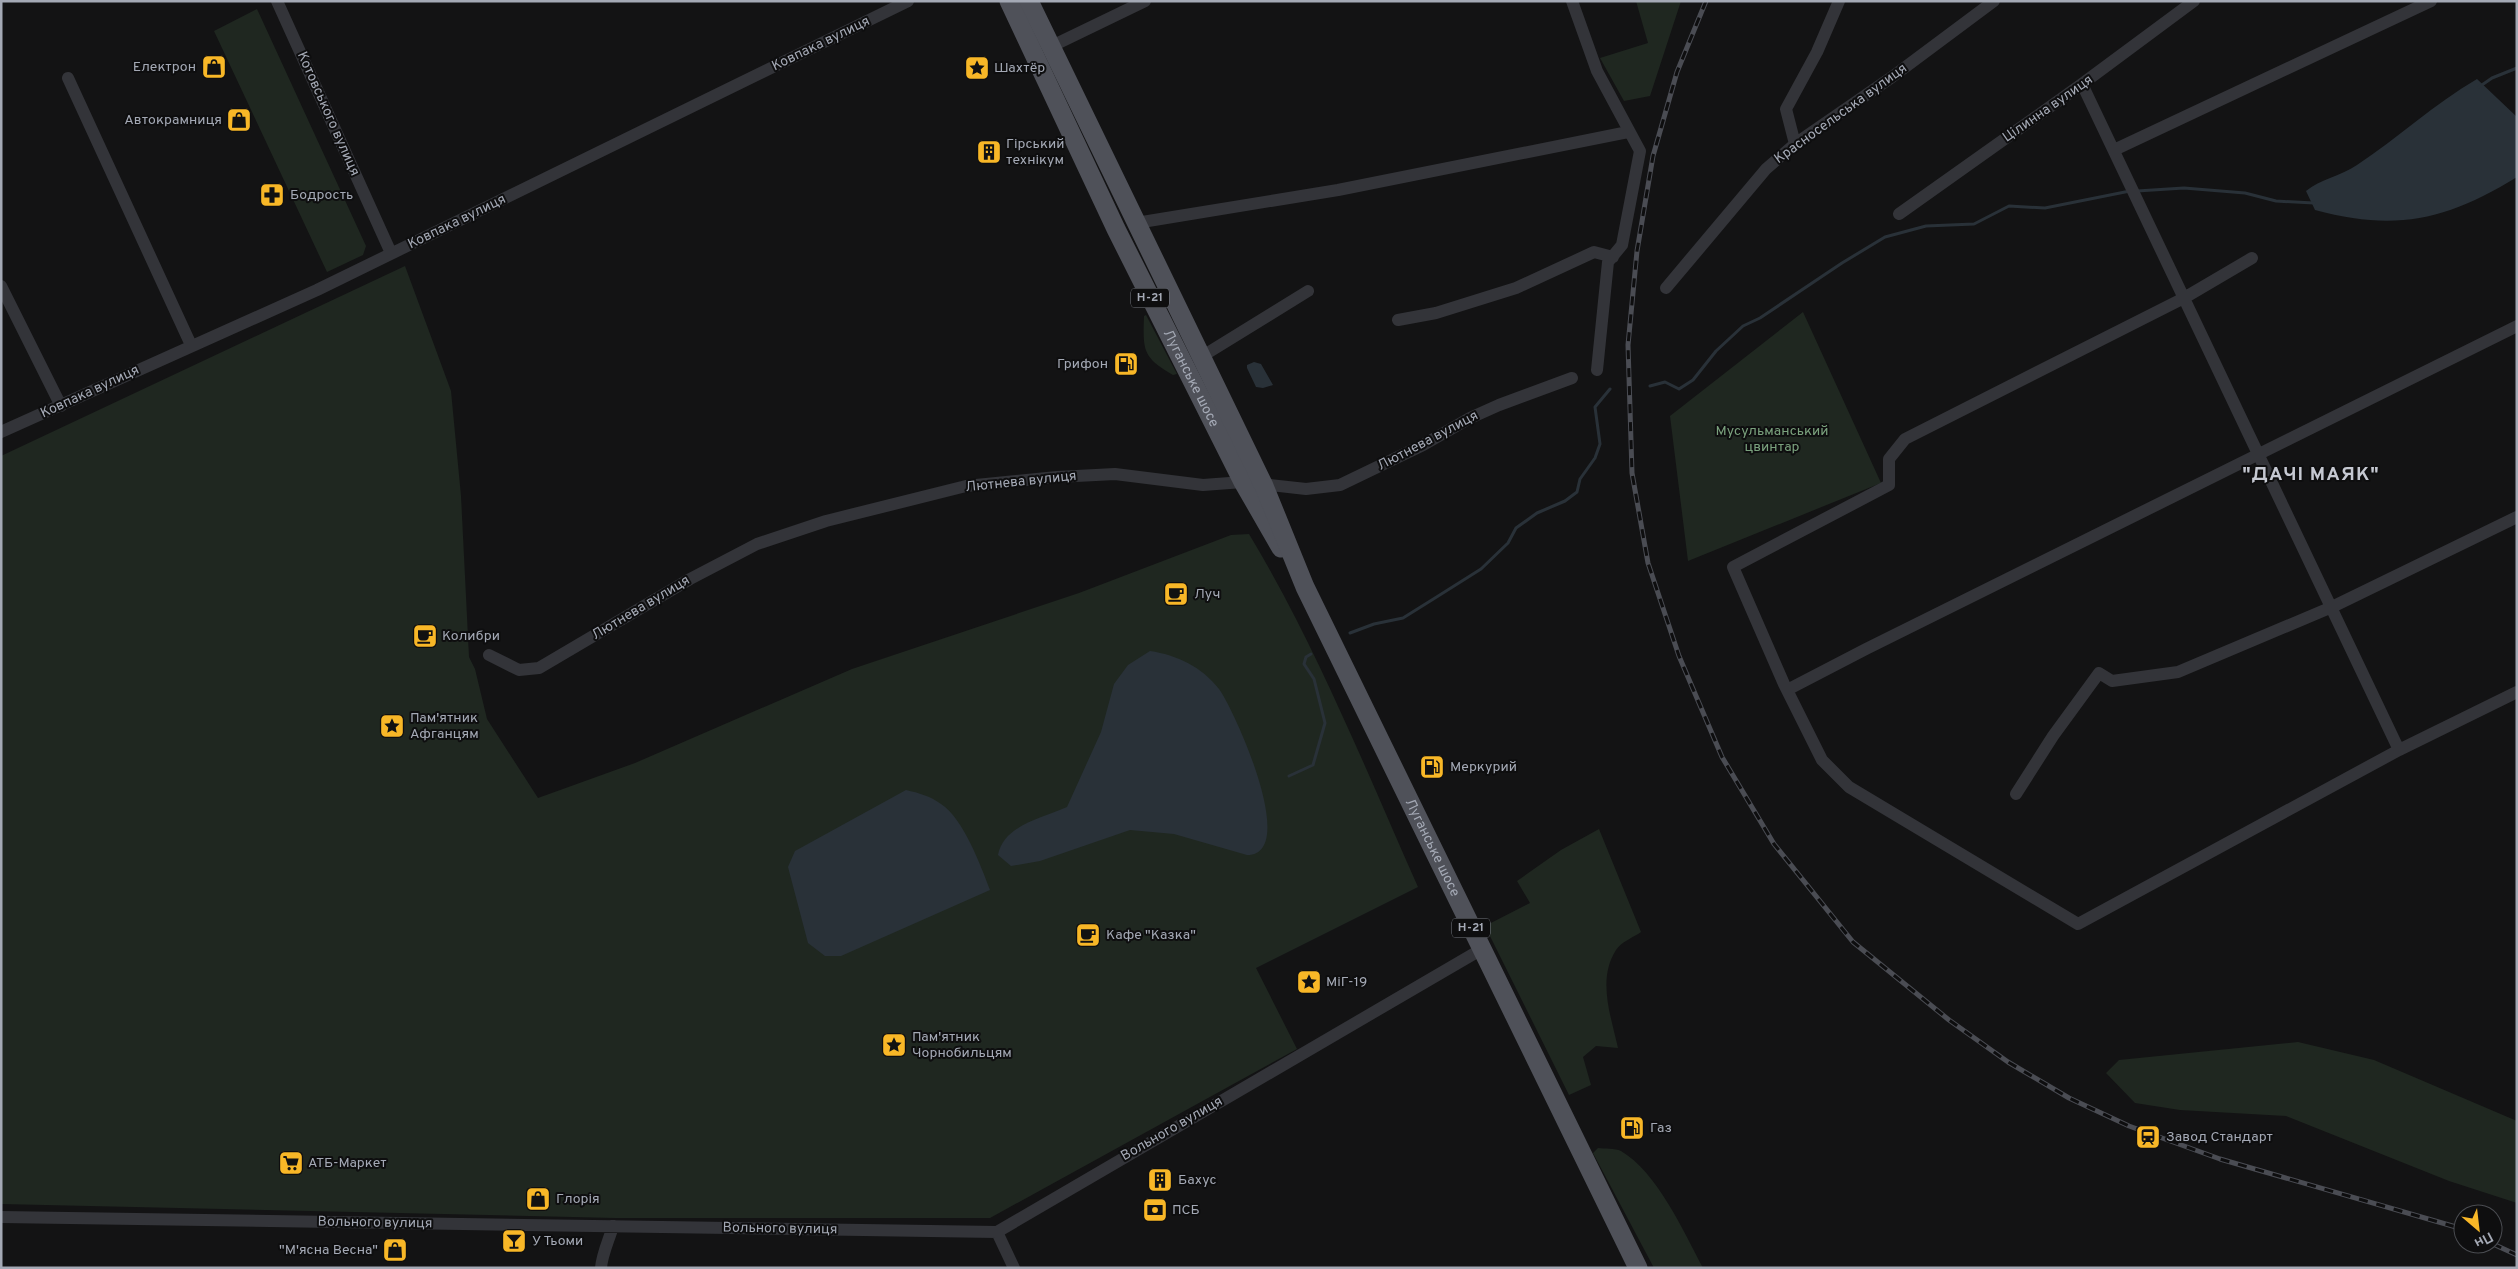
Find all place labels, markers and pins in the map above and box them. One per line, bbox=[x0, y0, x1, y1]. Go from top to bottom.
shop icon: Електрон bbox=[201, 54, 227, 80]
place icon: Шахтёр bbox=[964, 55, 990, 81]
place label: Електрон bbox=[133, 59, 196, 76]
place label: Шахтёр bbox=[994, 60, 1045, 77]
shop icon: Автокрамниця bbox=[226, 107, 252, 133]
place label: Автокрамниця bbox=[124, 112, 222, 129]
place label: Гірський технікум bbox=[1006, 136, 1064, 169]
building icon: Гірський технікум bbox=[976, 139, 1002, 165]
pharmacy icon: Бодрость bbox=[259, 182, 285, 208]
place label: Бодрость bbox=[290, 187, 353, 204]
fuel station icon: Грифон bbox=[1113, 351, 1139, 377]
place label: Грифон bbox=[1057, 356, 1108, 373]
cafe icon: Луч bbox=[1163, 581, 1189, 607]
place label: Луч bbox=[1194, 586, 1221, 603]
cafe icon: Колибри bbox=[412, 623, 438, 649]
place label: Колибри bbox=[442, 628, 500, 645]
place label: Пам'ятник Афганцям bbox=[410, 710, 479, 743]
place icon: Пам'ятник Афганцям bbox=[379, 713, 405, 739]
fuel station icon: Меркурий bbox=[1419, 754, 1445, 780]
place label: Меркурий bbox=[1450, 759, 1517, 776]
cafe icon: Кафе "Казка" bbox=[1075, 922, 1101, 948]
place label: Кафе "Казка" bbox=[1106, 927, 1196, 944]
place icon: МіГ-19 bbox=[1296, 969, 1322, 995]
place label: МіГ-19 bbox=[1326, 974, 1367, 991]
place label: Пам'ятник Чорнобильцям bbox=[912, 1029, 1012, 1062]
place icon: Пам'ятник Чорнобильцям bbox=[881, 1032, 907, 1058]
fuel station icon: Газ bbox=[1619, 1115, 1645, 1141]
place label: Газ bbox=[1650, 1120, 1672, 1137]
station icon: Завод Стандарт bbox=[2135, 1124, 2161, 1150]
place label: Завод Стандарт bbox=[2166, 1129, 2273, 1146]
supermarket icon: АТБ-Маркет bbox=[278, 1150, 304, 1176]
place label: АТБ-Маркет bbox=[308, 1155, 387, 1172]
building icon: Бахус bbox=[1147, 1167, 1173, 1193]
place label: Бахус bbox=[1178, 1172, 1217, 1189]
shop icon: Глорія bbox=[525, 1186, 551, 1212]
place label: Глорія bbox=[556, 1191, 600, 1208]
bank icon: ПСБ bbox=[1142, 1197, 1168, 1223]
place label: ПСБ bbox=[1172, 1202, 1200, 1219]
bar icon: У Тьоми bbox=[501, 1228, 527, 1254]
place label: У Тьоми bbox=[532, 1233, 583, 1250]
shop icon: "М'ясна Весна" bbox=[382, 1237, 408, 1263]
place label: "М'ясна Весна" bbox=[279, 1242, 378, 1259]

